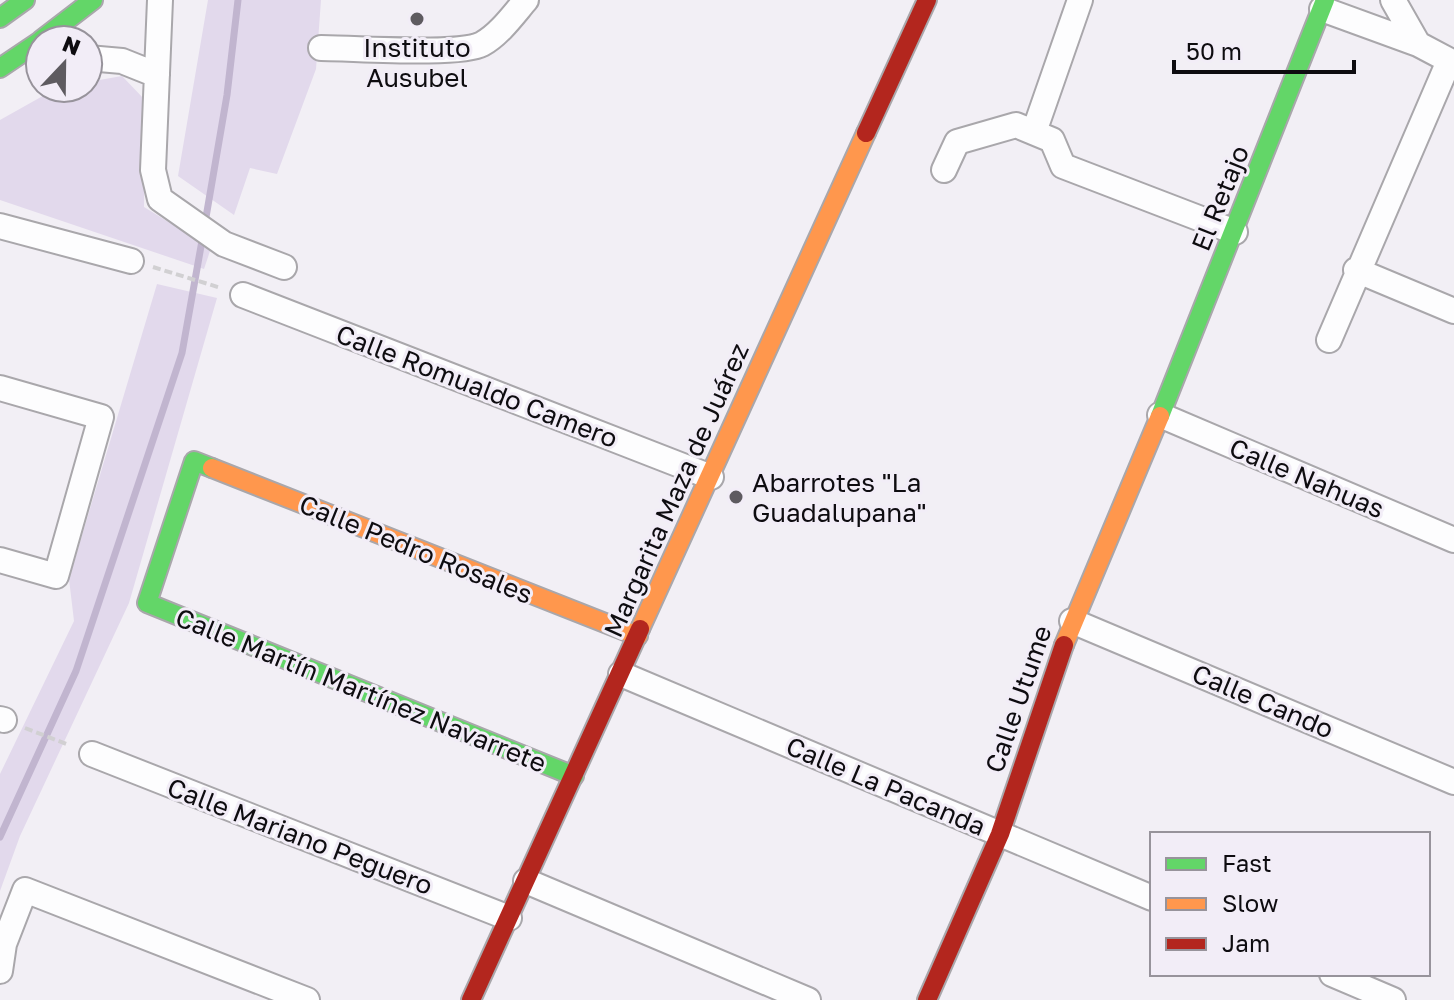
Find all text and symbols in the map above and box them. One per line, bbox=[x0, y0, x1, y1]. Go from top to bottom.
marker: Instituto Ausubel bbox=[408, 10, 426, 28]
north arrow bbox=[24, 24, 104, 104]
scale bar bbox=[1174, 24, 1354, 74]
text: N bbox=[59, 29, 84, 61]
place label: Instituto Ausubel bbox=[363, 32, 471, 93]
text: 50 m bbox=[1186, 36, 1242, 65]
street label: El Retajo bbox=[1185, 141, 1255, 255]
street label: Calle Romualdo Camero bbox=[332, 318, 622, 454]
street label: Margarita Maza de Juárez bbox=[597, 338, 755, 642]
street label: Calle Nahuas bbox=[1225, 431, 1389, 525]
place label: Abarrotes "La Guadalupana" bbox=[752, 467, 927, 528]
street label: Calle Pedro Rosales bbox=[295, 488, 537, 610]
marker: Abarrotes "La Guadalupana" bbox=[727, 488, 745, 506]
street label: Calle Martín Martínez Navarrete bbox=[171, 601, 551, 779]
street label: Calle Utume bbox=[978, 621, 1058, 777]
street label: Calle Cando bbox=[1188, 657, 1338, 745]
street label: Calle La Pacanda bbox=[782, 730, 990, 842]
street label: Calle Mariano Peguero bbox=[163, 771, 437, 901]
legend bbox=[1150, 832, 1430, 976]
text: Fast bbox=[1222, 848, 1272, 877]
text: Slow bbox=[1222, 888, 1278, 917]
text: Jam bbox=[1222, 928, 1270, 957]

